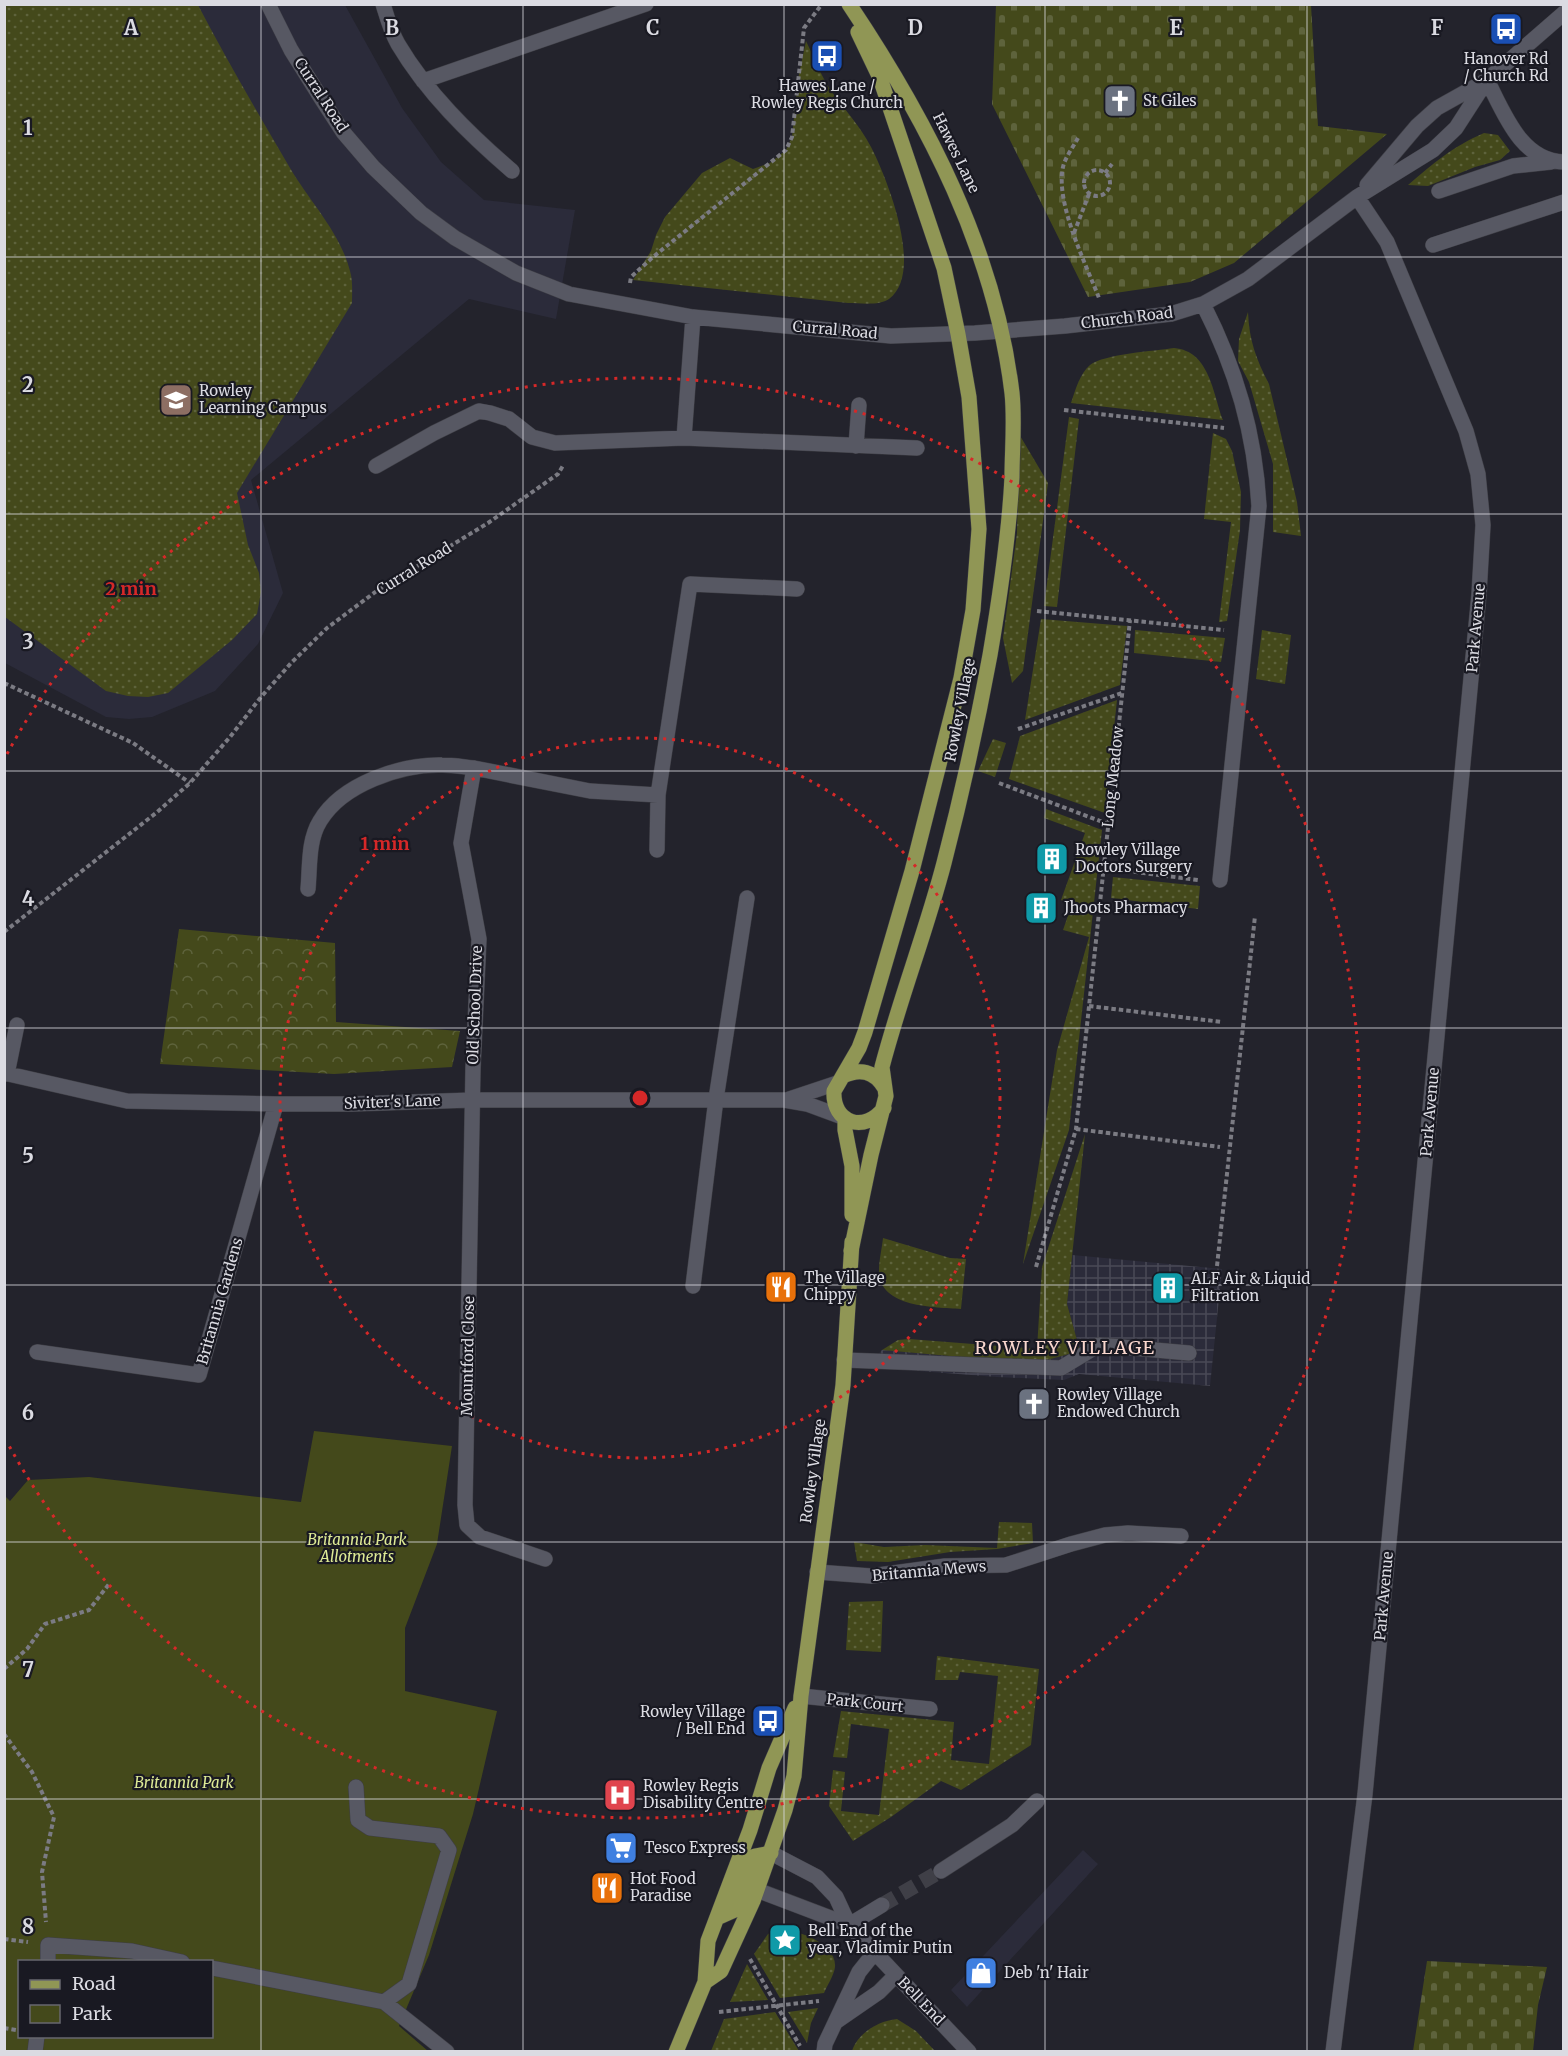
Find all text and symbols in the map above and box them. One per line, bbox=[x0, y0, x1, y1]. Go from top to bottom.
bus stop icon: Hanover Rd / Church Rd bbox=[1488, 11, 1524, 47]
text: A bbox=[123, 15, 139, 40]
text: B bbox=[385, 15, 399, 40]
text: C bbox=[646, 15, 660, 40]
text: D bbox=[907, 15, 923, 40]
text: E bbox=[1169, 15, 1183, 40]
text: F bbox=[1431, 15, 1444, 40]
bus stop icon: Hawes Lane / Rowley Regis Church bbox=[809, 38, 845, 74]
place label: Hanover Rd / Church Rd bbox=[1464, 49, 1548, 85]
street label: Curral Road bbox=[290, 54, 353, 136]
place label: Hawes Lane / Rowley Regis Church bbox=[751, 76, 903, 112]
church icon: St Giles bbox=[1102, 83, 1138, 119]
place label: St Giles bbox=[1143, 91, 1197, 110]
street label: Hawes Lane bbox=[929, 110, 984, 196]
text: 1 bbox=[23, 115, 33, 140]
street label: Church Road bbox=[1080, 302, 1174, 333]
street label: Curral Road bbox=[792, 316, 878, 343]
text: 2 bbox=[22, 372, 34, 397]
place label: Rowley Learning Campus bbox=[199, 381, 327, 417]
school or university icon: Rowley Learning Campus bbox=[158, 382, 194, 418]
street label: Curral Road bbox=[373, 538, 455, 599]
text: 2 min bbox=[105, 577, 157, 600]
street label: Park Avenue bbox=[1462, 582, 1489, 673]
text: 3 bbox=[22, 629, 34, 654]
street label: Rowley Village bbox=[940, 656, 979, 763]
street label: Long Meadow bbox=[1098, 725, 1127, 829]
text: 1 min bbox=[360, 832, 410, 855]
place label: Rowley Village Doctors Surgery bbox=[1075, 840, 1192, 876]
building icon: Rowley Village Doctors Surgery bbox=[1034, 841, 1070, 877]
text: 4 bbox=[22, 886, 35, 911]
building icon: Jhoots Pharmacy bbox=[1023, 890, 1059, 926]
place label: Jhoots Pharmacy bbox=[1063, 898, 1188, 917]
street label: Old School Drive bbox=[463, 945, 486, 1065]
street label: Park Avenue bbox=[1416, 1066, 1443, 1157]
centre of rings bbox=[630, 1088, 650, 1108]
street label: Siviter's Lane bbox=[343, 1090, 441, 1113]
text: 5 bbox=[22, 1143, 34, 1168]
street label: Britannia Gardens bbox=[192, 1235, 247, 1367]
place label: The Village Chippy bbox=[804, 1268, 885, 1304]
restaurant icon: The Village Chippy bbox=[763, 1269, 799, 1305]
place label: ALF Air & Liquid Filtration bbox=[1190, 1269, 1310, 1305]
building icon: ALF Air & Liquid Filtration bbox=[1150, 1270, 1186, 1306]
street label: Mountford Close bbox=[457, 1296, 478, 1416]
district label: ROWLEY VILLAGE bbox=[975, 1336, 1155, 1359]
place label: Rowley Village Endowed Church bbox=[1057, 1385, 1180, 1421]
church icon: Rowley Village Endowed Church bbox=[1016, 1386, 1052, 1422]
text: 6 bbox=[22, 1400, 34, 1425]
street label: Rowley Village bbox=[796, 1417, 829, 1524]
park label: Britannia Park Allotments bbox=[307, 1530, 408, 1566]
street label: Park Avenue bbox=[1370, 1550, 1397, 1641]
street label: Britannia Mews bbox=[871, 1556, 987, 1585]
text: 7 bbox=[22, 1657, 34, 1682]
street label: Park Court bbox=[826, 1689, 905, 1716]
place label: Rowley Village / Bell End bbox=[640, 1702, 745, 1738]
bus stop icon: Rowley Village / Bell End bbox=[750, 1703, 786, 1739]
park label: Britannia Park bbox=[134, 1773, 235, 1792]
place label: Rowley Regis Disability Centre bbox=[643, 1776, 763, 1812]
hospital icon: Rowley Regis Disability Centre bbox=[602, 1777, 638, 1813]
supermarket icon: Tesco Express bbox=[603, 1830, 639, 1866]
place label: Tesco Express bbox=[644, 1838, 746, 1857]
place label: Hot Food Paradise bbox=[630, 1869, 696, 1905]
restaurant icon: Hot Food Paradise bbox=[589, 1870, 625, 1906]
text: 8 bbox=[22, 1914, 34, 1939]
place label: Bell End of the year, Vladimir Putin bbox=[808, 1921, 952, 1957]
place icon: Bell End of the year, Vladimir Putin bbox=[767, 1922, 803, 1958]
shop icon: Deb 'n' Hair bbox=[963, 1955, 999, 1991]
legend bbox=[18, 1960, 213, 2038]
place label: Deb 'n' Hair bbox=[1004, 1963, 1089, 1982]
text: Road bbox=[72, 1972, 116, 1995]
street label: Bell End bbox=[894, 1973, 949, 2029]
text: Park bbox=[72, 2002, 113, 2025]

